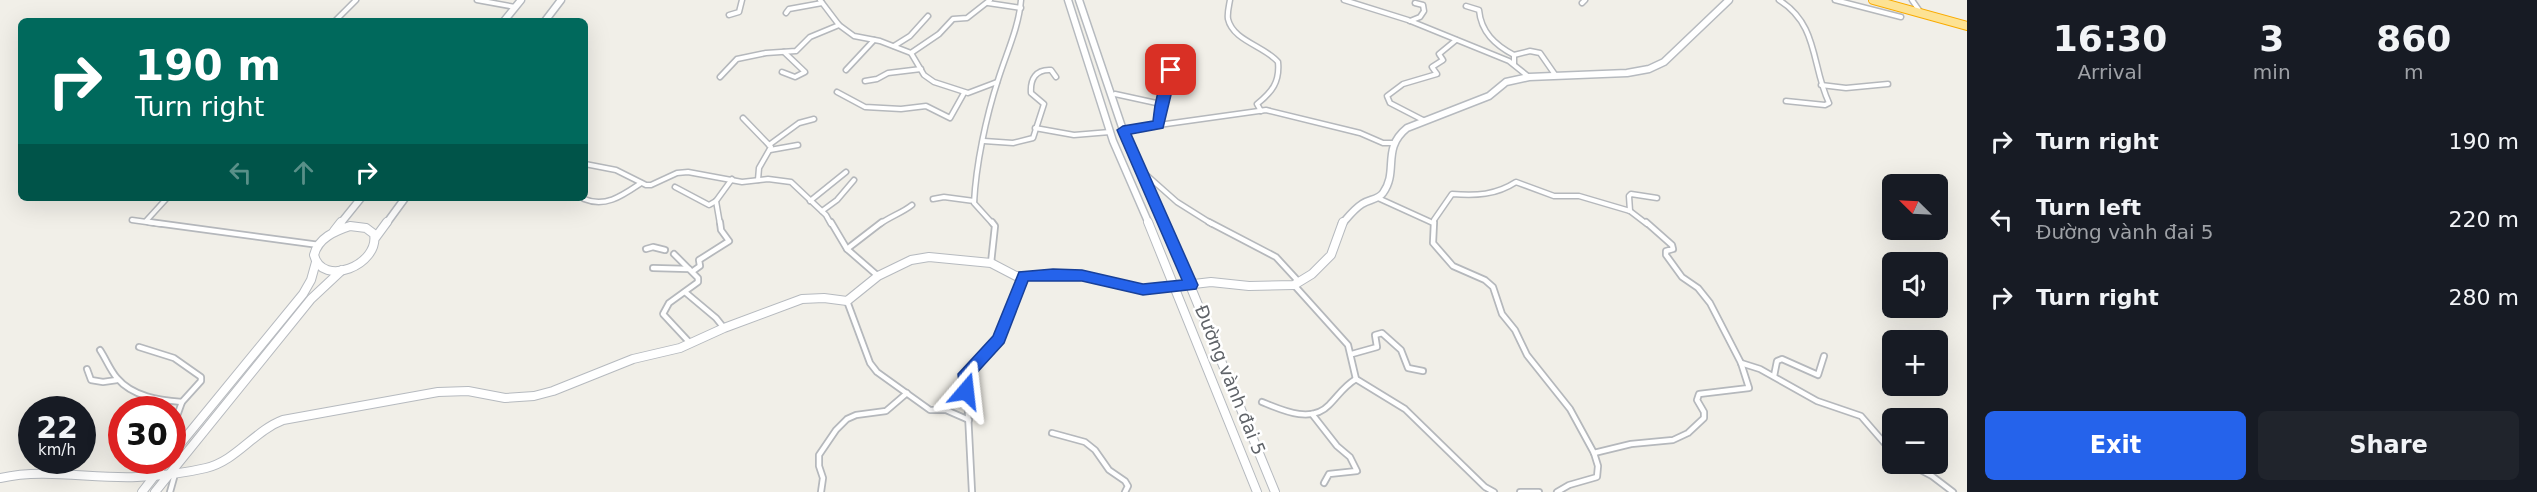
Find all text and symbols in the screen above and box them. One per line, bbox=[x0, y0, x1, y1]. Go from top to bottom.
text: 16:30 bbox=[2053, 18, 2167, 59]
text: 3 bbox=[2259, 18, 2284, 59]
text: 860 bbox=[2376, 18, 2451, 59]
text: 190 m bbox=[135, 41, 281, 90]
icon: right bbox=[36, 42, 114, 120]
pin bbox=[1145, 44, 1196, 95]
icon: arrive bbox=[1154, 53, 1187, 86]
text: Arrival bbox=[2077, 60, 2142, 84]
text: min bbox=[2253, 60, 2291, 84]
text: m bbox=[2404, 60, 2424, 84]
text: Turn right bbox=[135, 91, 264, 122]
icon: right bbox=[1985, 125, 2018, 158]
text: Turn right bbox=[2036, 129, 2159, 154]
text: 190 m bbox=[2449, 129, 2519, 154]
icon: left bbox=[224, 156, 257, 189]
icon: ahead bbox=[287, 156, 320, 189]
icon: right bbox=[350, 156, 383, 189]
north arrow bbox=[1882, 174, 1948, 240]
map controls bbox=[1882, 174, 1948, 474]
text: Turn left bbox=[2036, 195, 2141, 220]
icon: left bbox=[1985, 203, 2018, 236]
text: 220 m bbox=[2449, 207, 2519, 232]
text: Đường vành đai 5 bbox=[2036, 220, 2214, 244]
button: sound bbox=[1882, 252, 1948, 318]
icon: right bbox=[1985, 281, 2018, 314]
text: Turn right bbox=[2036, 285, 2159, 310]
text: 280 m bbox=[2449, 285, 2519, 310]
street label: Đường vành đai 5 bbox=[1191, 302, 1270, 458]
button: + bbox=[1882, 330, 1948, 396]
position arrow bbox=[934, 359, 998, 423]
speed limit sign: 30 bbox=[108, 396, 186, 474]
button: − bbox=[1882, 408, 1948, 474]
text: 22 bbox=[36, 410, 78, 445]
button: Exit bbox=[1985, 411, 2246, 480]
button: Share bbox=[2258, 411, 2519, 480]
text: km/h bbox=[38, 441, 76, 459]

